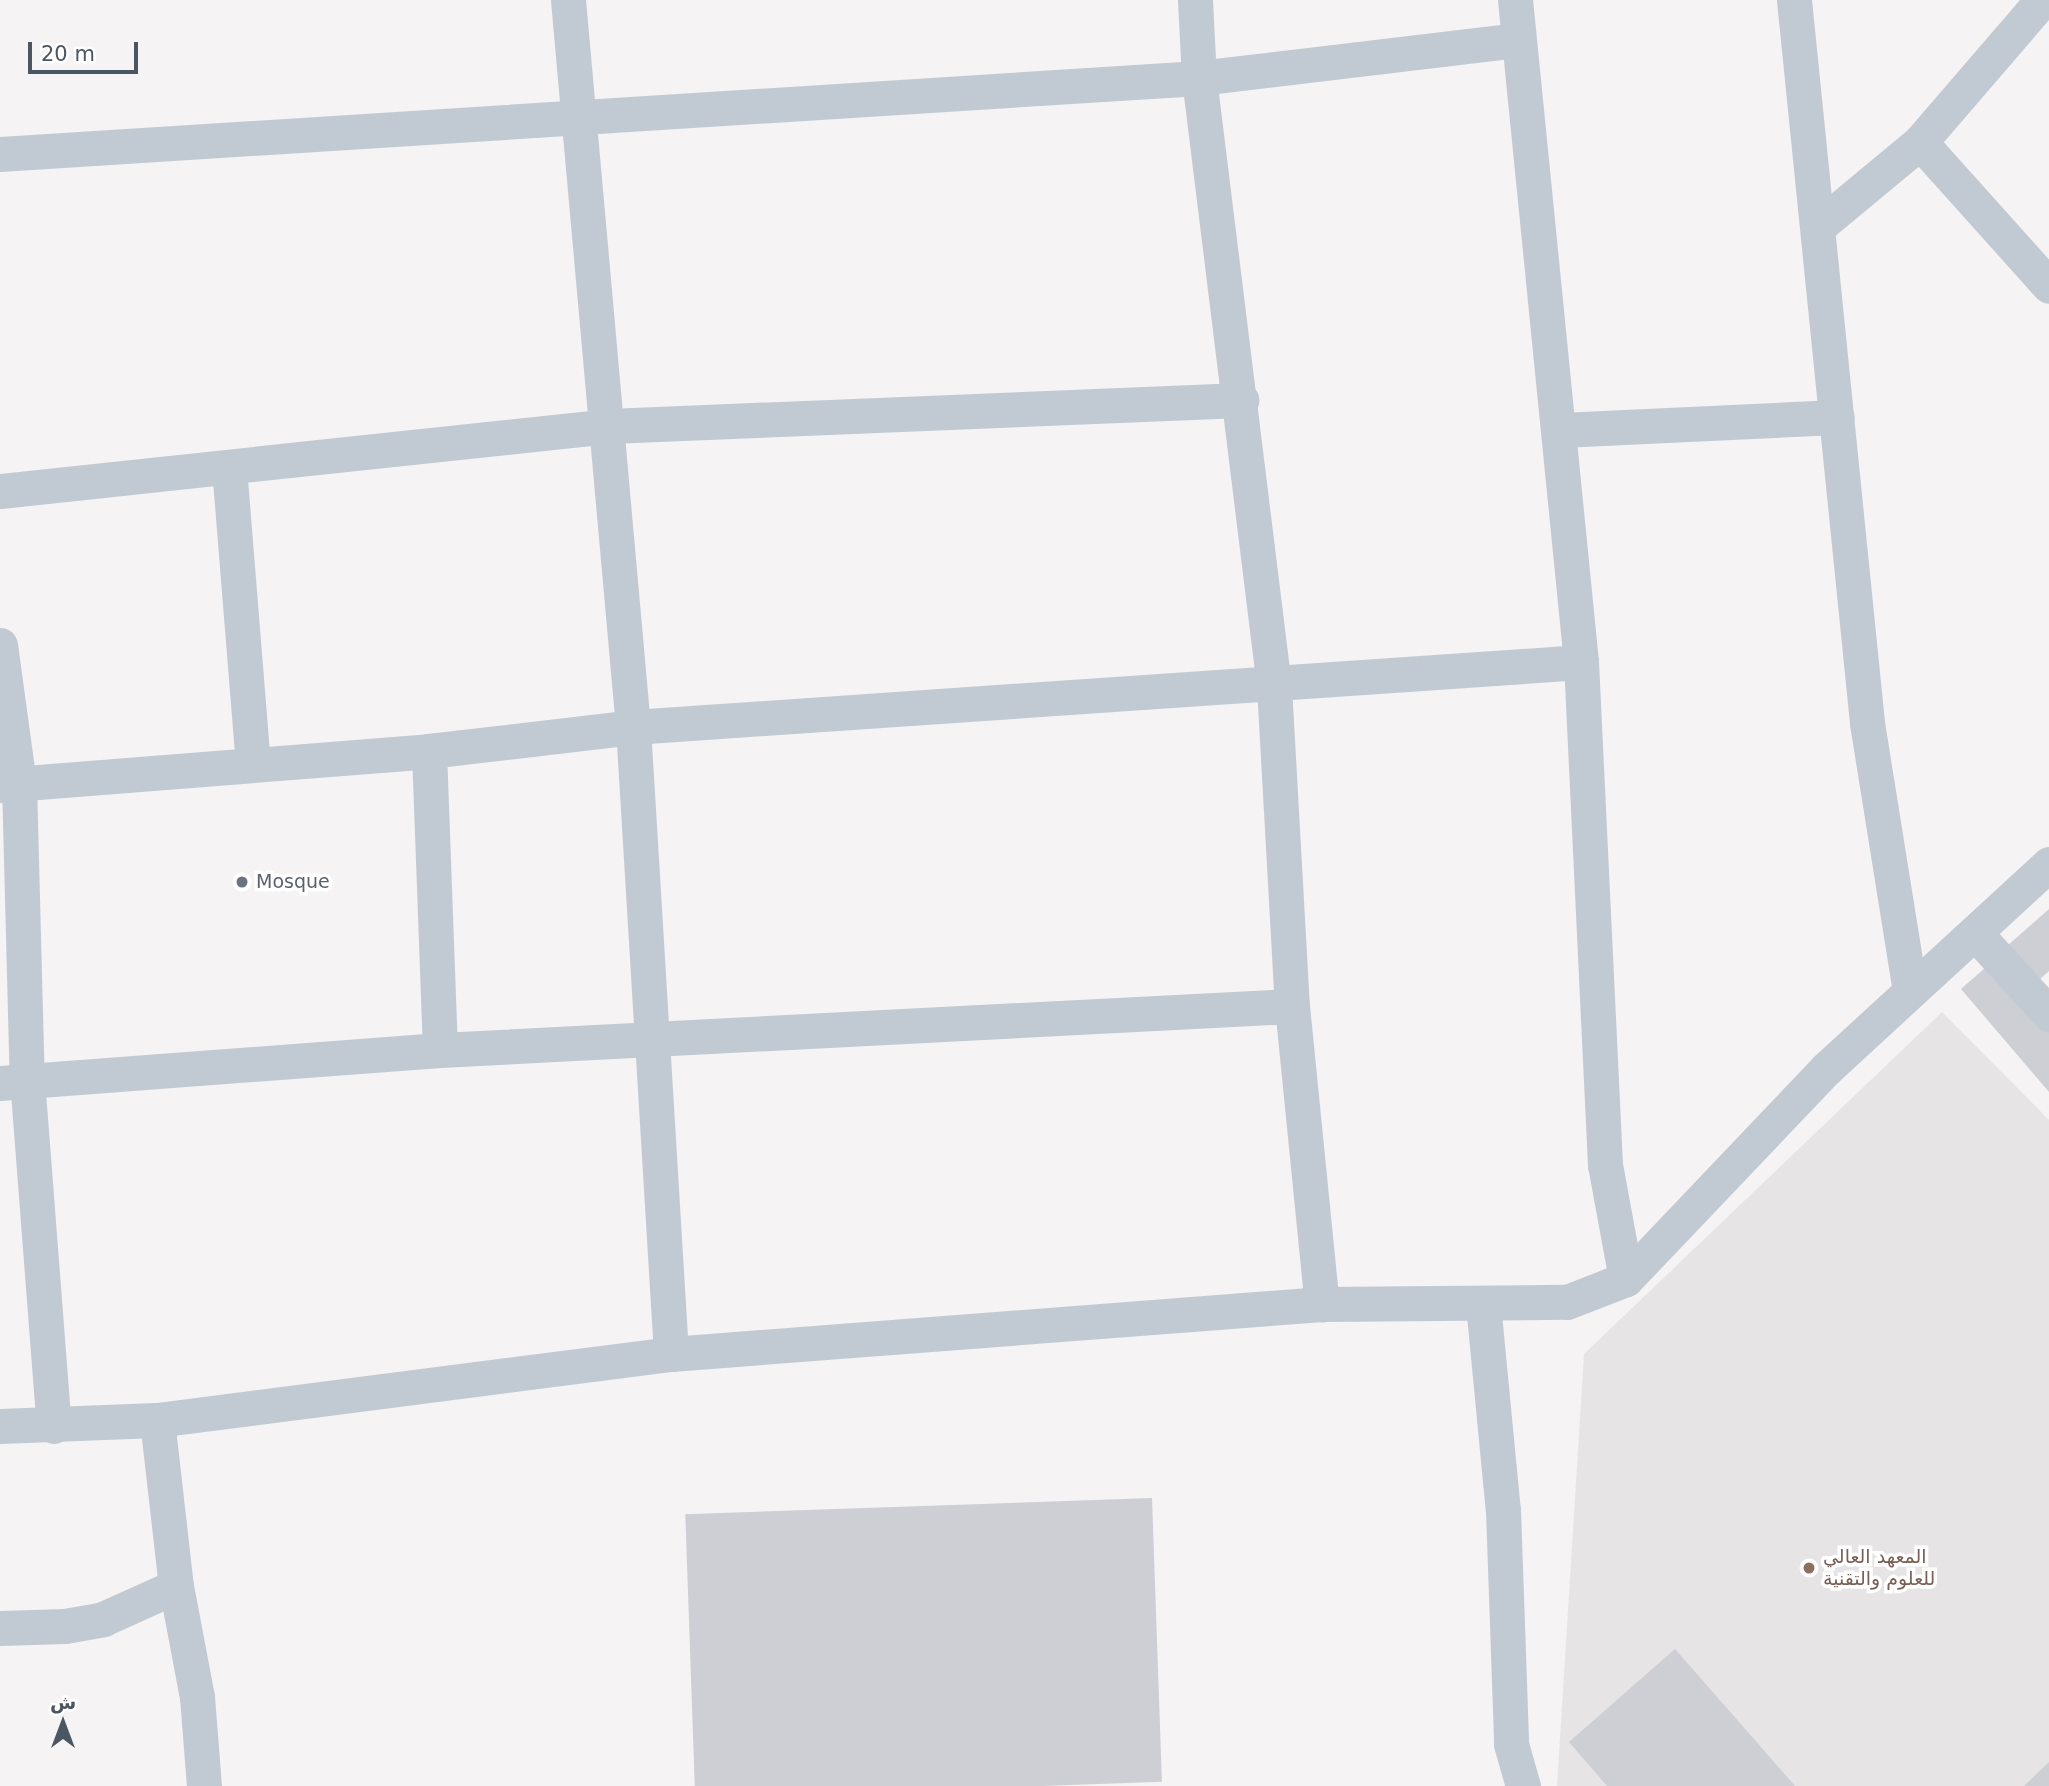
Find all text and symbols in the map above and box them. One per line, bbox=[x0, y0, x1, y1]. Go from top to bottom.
scale bar bbox=[32, 28, 142, 72]
text: 20 m bbox=[41, 42, 95, 66]
place label: Mosque bbox=[256, 871, 330, 893]
marker: Mosque bbox=[234, 874, 250, 890]
place label: المعهد العالي للعلوم والتقنية bbox=[1823, 1546, 1935, 1590]
marker: المعهد العالي للعلوم والتقنية bbox=[1801, 1560, 1817, 1576]
north arrow bbox=[28, 1688, 98, 1758]
text: ش bbox=[50, 1691, 76, 1713]

